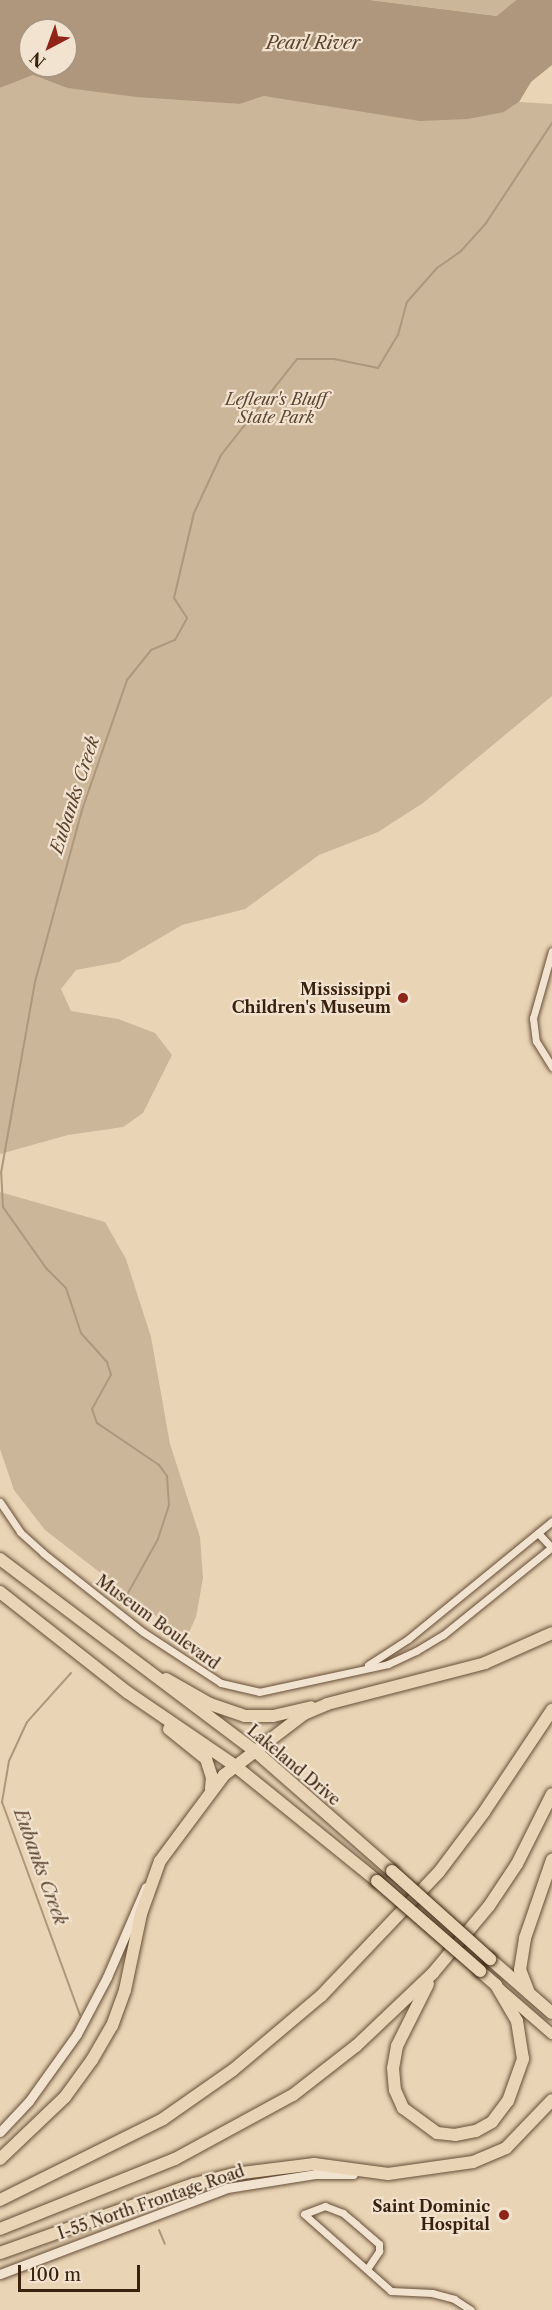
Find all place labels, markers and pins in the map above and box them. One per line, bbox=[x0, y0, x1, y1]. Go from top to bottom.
place label: Mississippi Children's Museum bbox=[232, 979, 391, 1017]
marker: Mississippi Children's Museum bbox=[396, 991, 410, 1005]
place label: Saint Dominic Hospital bbox=[372, 2196, 490, 2234]
marker: Saint Dominic Hospital bbox=[495, 2206, 513, 2224]

